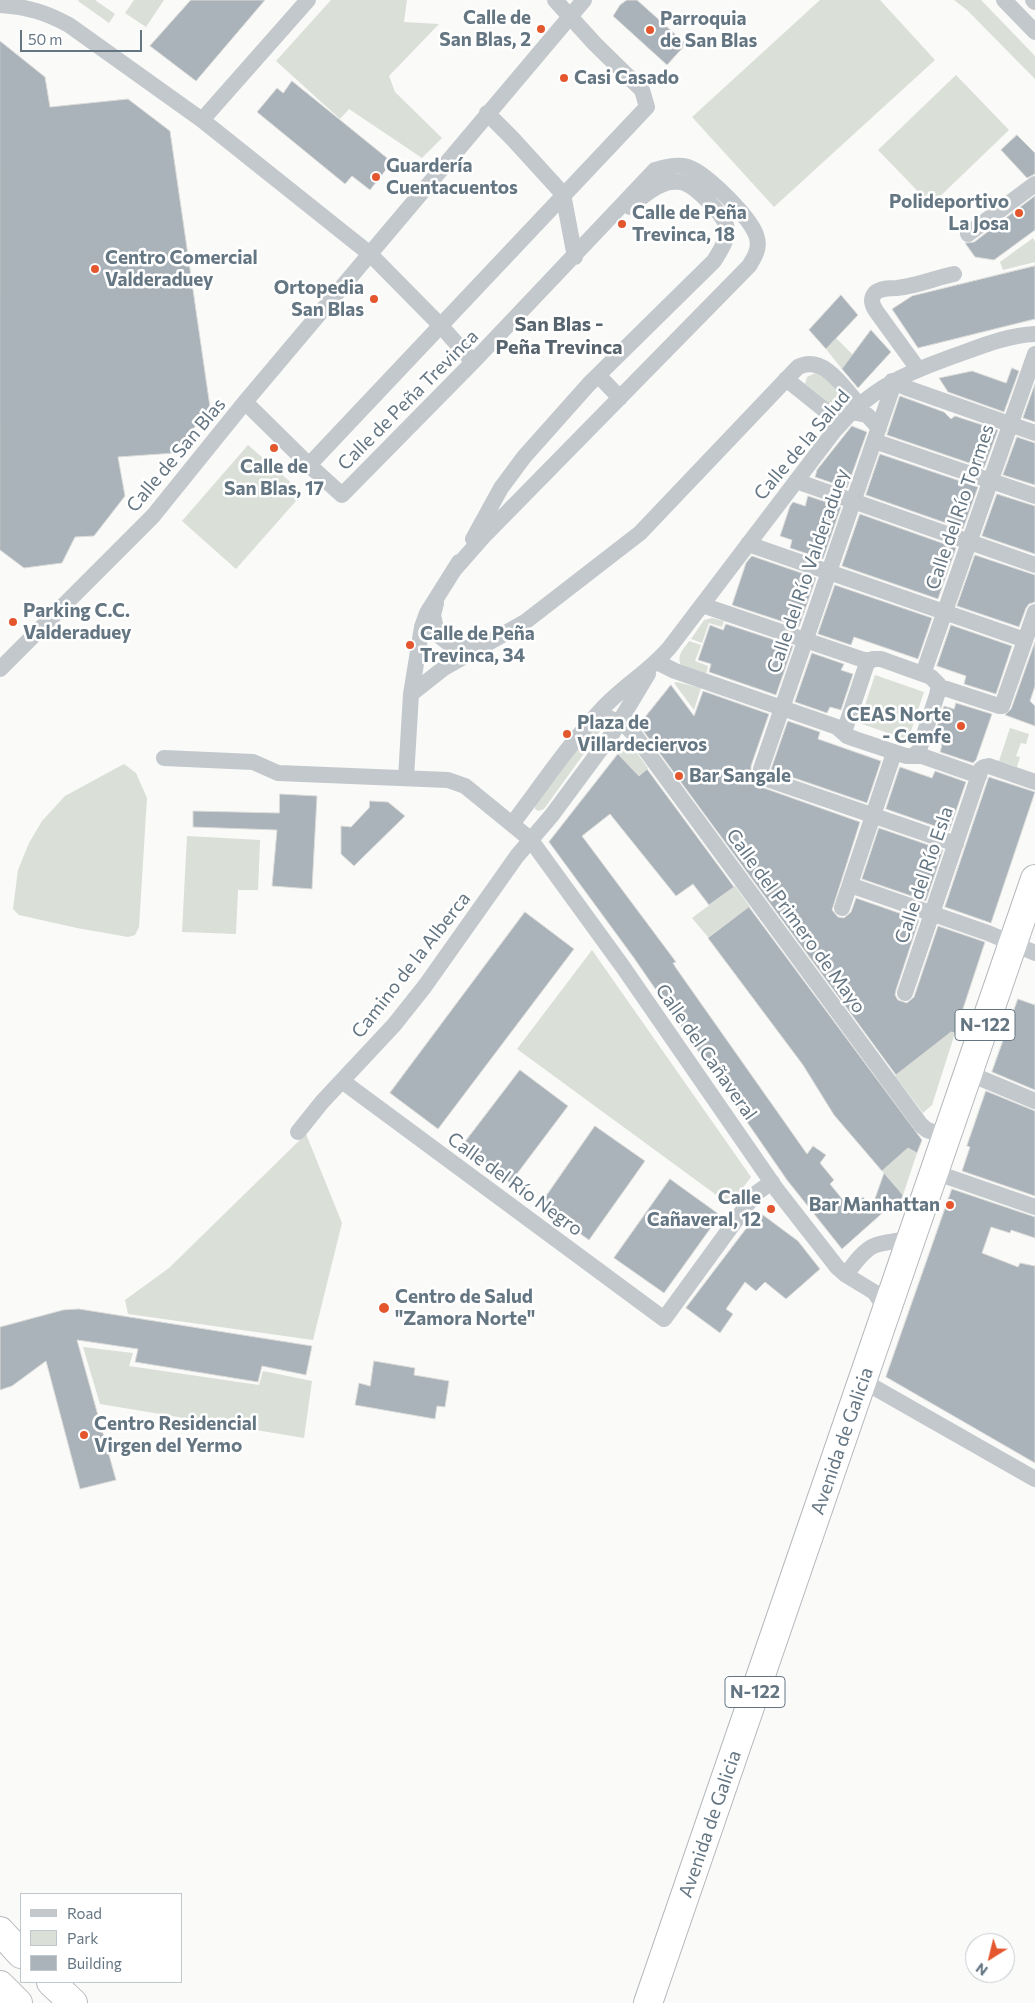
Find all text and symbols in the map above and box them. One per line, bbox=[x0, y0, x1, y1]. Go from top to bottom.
place label: Calle de San Blas, 2 bbox=[439, 7, 531, 51]
place label: Parroquia de San Blas bbox=[660, 8, 757, 52]
scale bar bbox=[22, 20, 145, 52]
marker: Calle de San Blas, 2 bbox=[535, 23, 547, 35]
marker: Parroquia de San Blas bbox=[644, 24, 656, 36]
text: 50 m bbox=[28, 30, 62, 48]
place label: Casi Casado bbox=[574, 67, 679, 89]
marker: Casi Casado bbox=[558, 72, 570, 84]
place label: Guardería Cuentacuentos bbox=[386, 155, 518, 199]
marker: Guardería Cuentacuentos bbox=[370, 171, 382, 183]
place label: Polideportivo La Josa bbox=[889, 191, 1009, 235]
place label: Calle de Peña Trevinca, 18 bbox=[632, 202, 747, 246]
marker: Polideportivo La Josa bbox=[1013, 207, 1025, 219]
marker: Calle de Peña Trevinca, 18 bbox=[616, 218, 628, 230]
place label: Centro Comercial Valderaduey bbox=[105, 247, 258, 291]
marker: Centro Comercial Valderaduey bbox=[89, 263, 101, 275]
place label: Ortopedia San Blas bbox=[274, 277, 364, 321]
marker: Ortopedia San Blas bbox=[368, 293, 380, 305]
district label: San Blas - Peña Trevinca bbox=[495, 312, 623, 359]
street label: Calle de Peña Trevinca bbox=[333, 325, 483, 475]
street label: Calle de la Salud bbox=[749, 385, 855, 505]
street label: Calle de San Blas bbox=[122, 393, 230, 517]
street label: Calle del Río Tormes bbox=[921, 421, 999, 593]
marker: Calle de San Blas, 17 bbox=[268, 442, 280, 454]
place label: Calle de San Blas, 17 bbox=[224, 456, 324, 500]
street label: Calle del Río Valderaduey bbox=[762, 466, 854, 676]
place label: Parking C.C. Valderaduey bbox=[23, 600, 131, 644]
marker: Parking C.C. Valderaduey bbox=[7, 616, 19, 628]
place label: Calle de Peña Trevinca, 34 bbox=[420, 623, 535, 667]
marker: Calle de Peña Trevinca, 34 bbox=[404, 639, 416, 651]
place label: CEAS Norte - Cemfe bbox=[847, 704, 951, 748]
place label: Plaza de Villardeciervos bbox=[577, 712, 707, 756]
marker: CEAS Norte - Cemfe bbox=[955, 720, 967, 732]
marker: Plaza de Villardeciervos bbox=[561, 728, 573, 740]
place label: Bar Sangale bbox=[689, 765, 791, 787]
marker: Bar Sangale bbox=[673, 770, 685, 782]
street label: Calle del Río Esla bbox=[890, 804, 958, 946]
street label: Calle del Primero de Mayo bbox=[721, 824, 871, 1018]
street label: Camino de la Alberca bbox=[347, 887, 475, 1043]
street label: Calle del Cañaveral bbox=[651, 980, 761, 1124]
road number: N-122 bbox=[955, 1010, 1015, 1040]
street label: Calle del Río Negro bbox=[443, 1127, 587, 1241]
place label: Calle Cañaveral, 12 bbox=[647, 1187, 761, 1231]
place label: Bar Manhattan bbox=[809, 1194, 940, 1216]
marker: Bar Manhattan bbox=[944, 1199, 956, 1211]
marker: Calle Cañaveral, 12 bbox=[765, 1203, 777, 1215]
place label: Centro de Salud "Zamora Norte" bbox=[395, 1286, 535, 1330]
marker: Centro de Salud "Zamora Norte" bbox=[377, 1301, 391, 1315]
street label: Avenida de Galicia bbox=[806, 1364, 878, 1518]
place label: Centro Residencial Virgen del Yermo bbox=[94, 1413, 257, 1457]
marker: Centro Residencial Virgen del Yermo bbox=[78, 1429, 90, 1441]
road number: N-122 bbox=[725, 1676, 785, 1708]
street label: Avenida de Galicia bbox=[674, 1747, 746, 1901]
legend bbox=[20, 1893, 182, 1983]
text: Road bbox=[67, 1904, 102, 1922]
text: Park bbox=[67, 1929, 98, 1947]
north arrow bbox=[965, 1933, 1015, 1983]
text: Building bbox=[67, 1954, 122, 1972]
text: N bbox=[972, 1960, 991, 1980]

